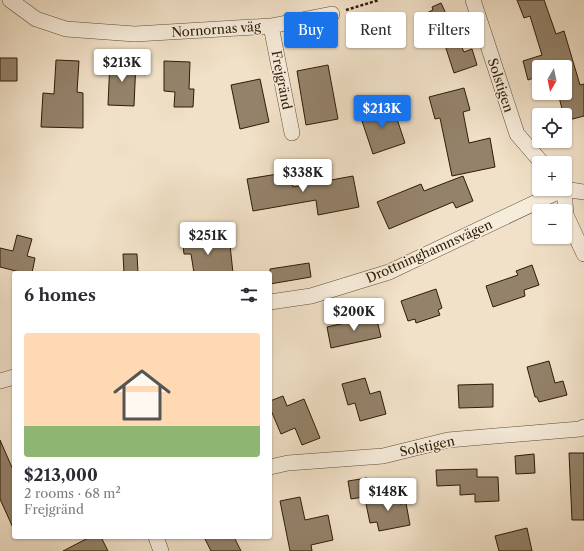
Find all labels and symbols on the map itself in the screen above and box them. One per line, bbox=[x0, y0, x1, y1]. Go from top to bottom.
street label: Nornornas väg bbox=[171, 18, 261, 40]
pin: $213K bbox=[94, 49, 150, 83]
street label: Frejgränd bbox=[268, 49, 296, 111]
street label: Solstigen bbox=[485, 56, 517, 114]
north arrow bbox=[532, 60, 572, 100]
pin: $213K bbox=[354, 95, 410, 129]
pin: $338K bbox=[275, 159, 331, 193]
street label: Drottninghamnsvägen bbox=[363, 216, 495, 286]
pin: $251K bbox=[180, 222, 236, 256]
pin: $200K bbox=[326, 298, 382, 332]
street label: Solstigen bbox=[398, 432, 456, 460]
pin: $148K bbox=[360, 478, 416, 512]

